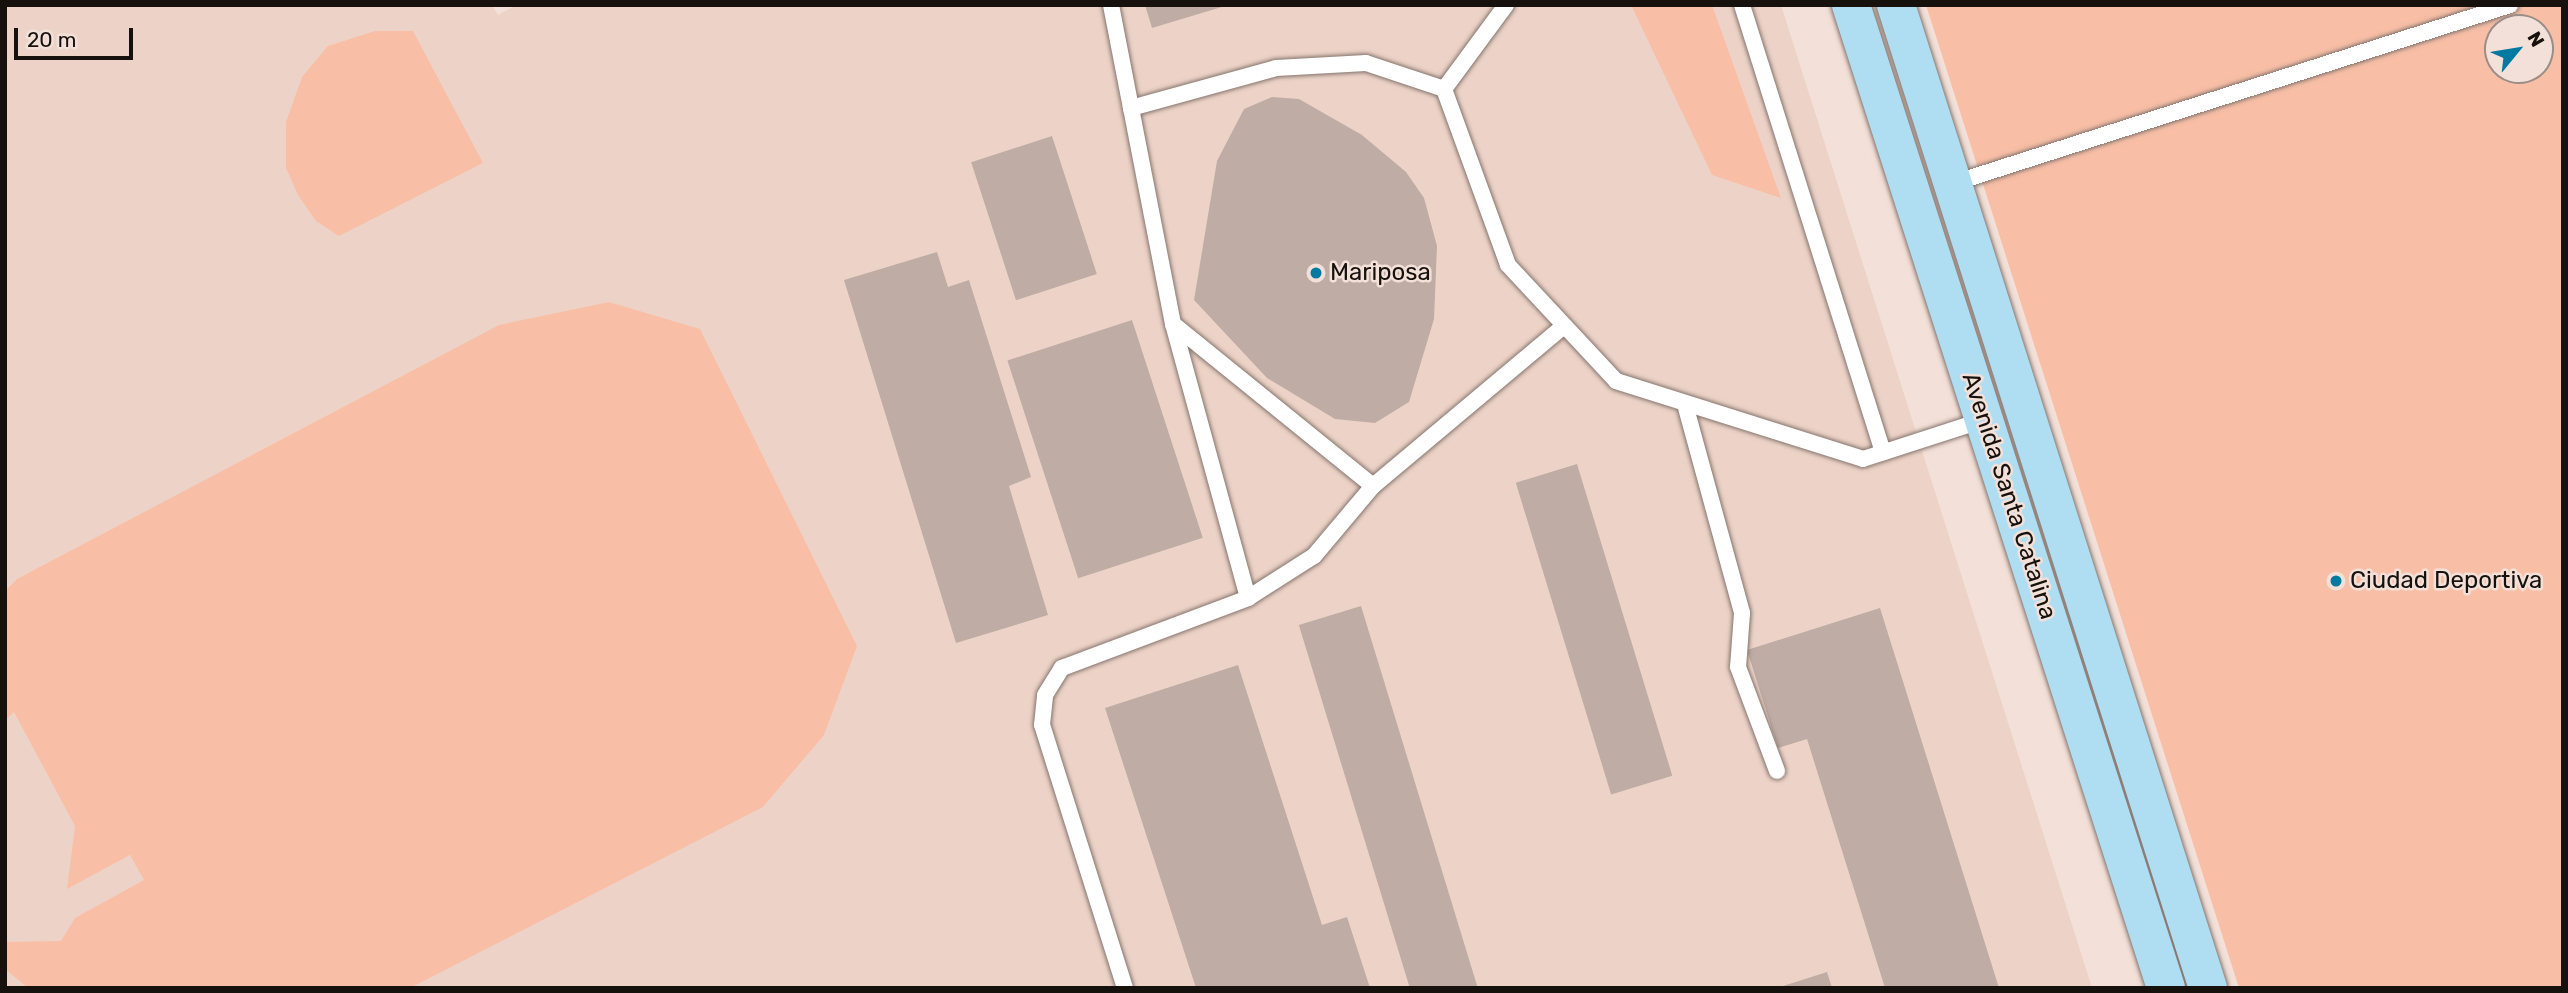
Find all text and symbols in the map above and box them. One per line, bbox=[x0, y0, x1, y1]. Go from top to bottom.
scale bar bbox=[18, 14, 136, 58]
north arrow bbox=[2484, 14, 2554, 84]
text: 20 m bbox=[27, 27, 76, 52]
text: N bbox=[2523, 28, 2549, 51]
place label: Mariposa bbox=[1330, 259, 1431, 287]
marker: Mariposa bbox=[1308, 265, 1324, 281]
street label: Avenida Santa Catalina bbox=[1955, 369, 2063, 623]
place label: Ciudad Deportiva bbox=[2350, 567, 2542, 595]
marker: Ciudad Deportiva bbox=[2328, 573, 2344, 589]

